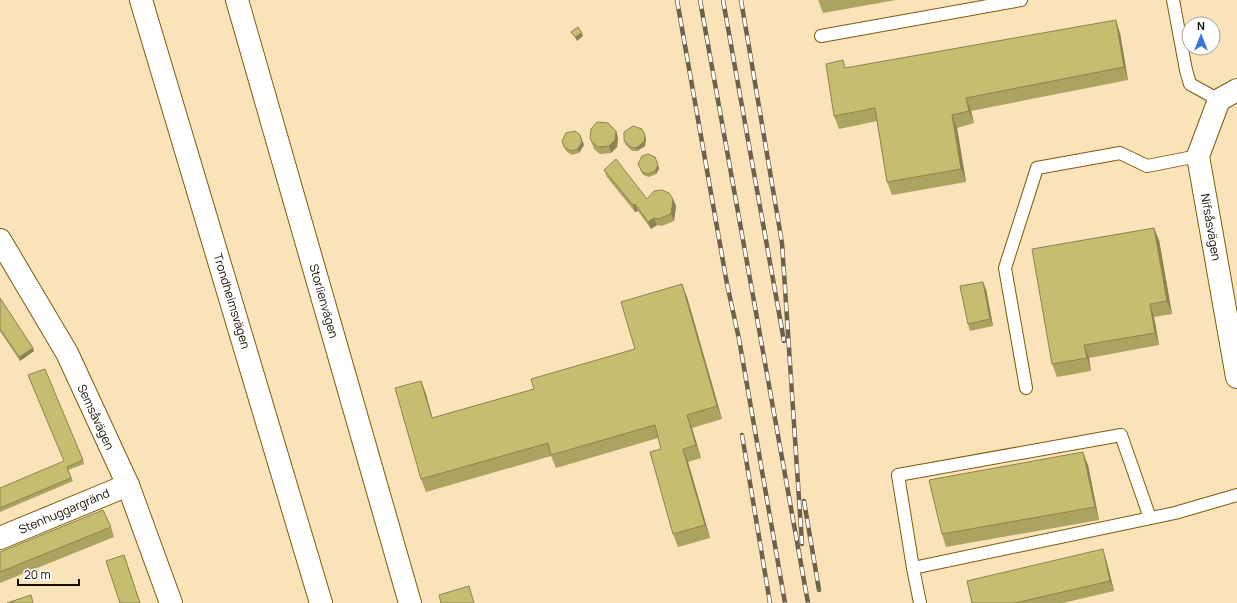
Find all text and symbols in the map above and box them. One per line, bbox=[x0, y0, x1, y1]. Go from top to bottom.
north arrow bbox=[1181, 16, 1221, 56]
text: N bbox=[1197, 18, 1205, 33]
street label: Nifsåsvägen bbox=[1197, 192, 1225, 262]
street label: Trondheimsvägen bbox=[209, 251, 255, 351]
street label: Storlienvägen bbox=[305, 262, 343, 340]
street label: Semsåvägen bbox=[73, 381, 119, 453]
street label: Stenhuggargränd bbox=[16, 484, 112, 538]
scale bar bbox=[18, 561, 79, 587]
text: 20 m bbox=[24, 566, 51, 583]

